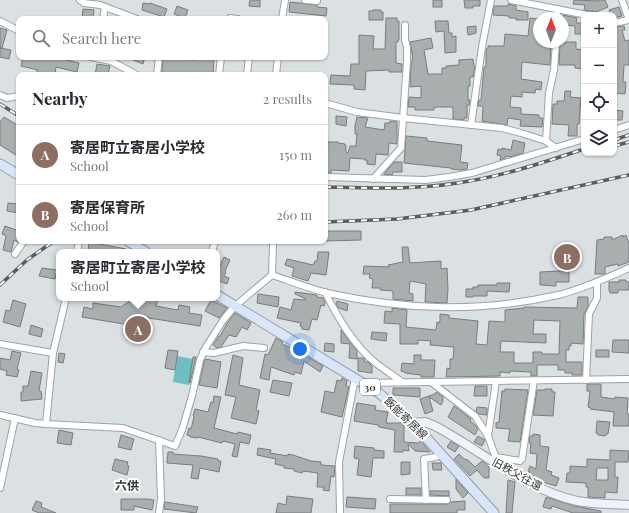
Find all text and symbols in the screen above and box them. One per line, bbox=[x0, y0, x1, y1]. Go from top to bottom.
north arrow bbox=[533, 12, 569, 48]
map controls bbox=[581, 12, 617, 156]
button: + bbox=[581, 12, 617, 48]
search box bbox=[16, 16, 328, 60]
icon: search bbox=[30, 27, 52, 49]
text: Search here bbox=[62, 28, 141, 48]
button: − bbox=[581, 48, 617, 84]
button: locate bbox=[581, 84, 617, 120]
text: Nearby bbox=[32, 87, 87, 109]
text: 2 results bbox=[263, 90, 312, 107]
button: layers bbox=[581, 120, 617, 156]
text: 寄居町立寄居小学校 bbox=[70, 137, 205, 157]
text: A bbox=[41, 146, 49, 163]
text: 150 m bbox=[279, 146, 312, 163]
text: School bbox=[70, 157, 109, 174]
text: 寄居保育所 bbox=[70, 197, 145, 217]
text: B bbox=[41, 206, 49, 223]
text: 260 m bbox=[276, 206, 312, 223]
text: School bbox=[70, 217, 109, 234]
pin: B bbox=[554, 242, 580, 272]
popup bbox=[56, 249, 220, 301]
text: 寄居町立寄居小学校 bbox=[70, 257, 206, 277]
text: School bbox=[70, 277, 109, 294]
pin: A bbox=[125, 314, 151, 344]
your location bbox=[290, 339, 310, 359]
road number: 30 bbox=[360, 379, 380, 395]
street label: 飯能寄居線 bbox=[381, 393, 431, 442]
street label: 旧秩父往還 bbox=[490, 454, 545, 493]
district label: 六供 bbox=[115, 477, 139, 493]

